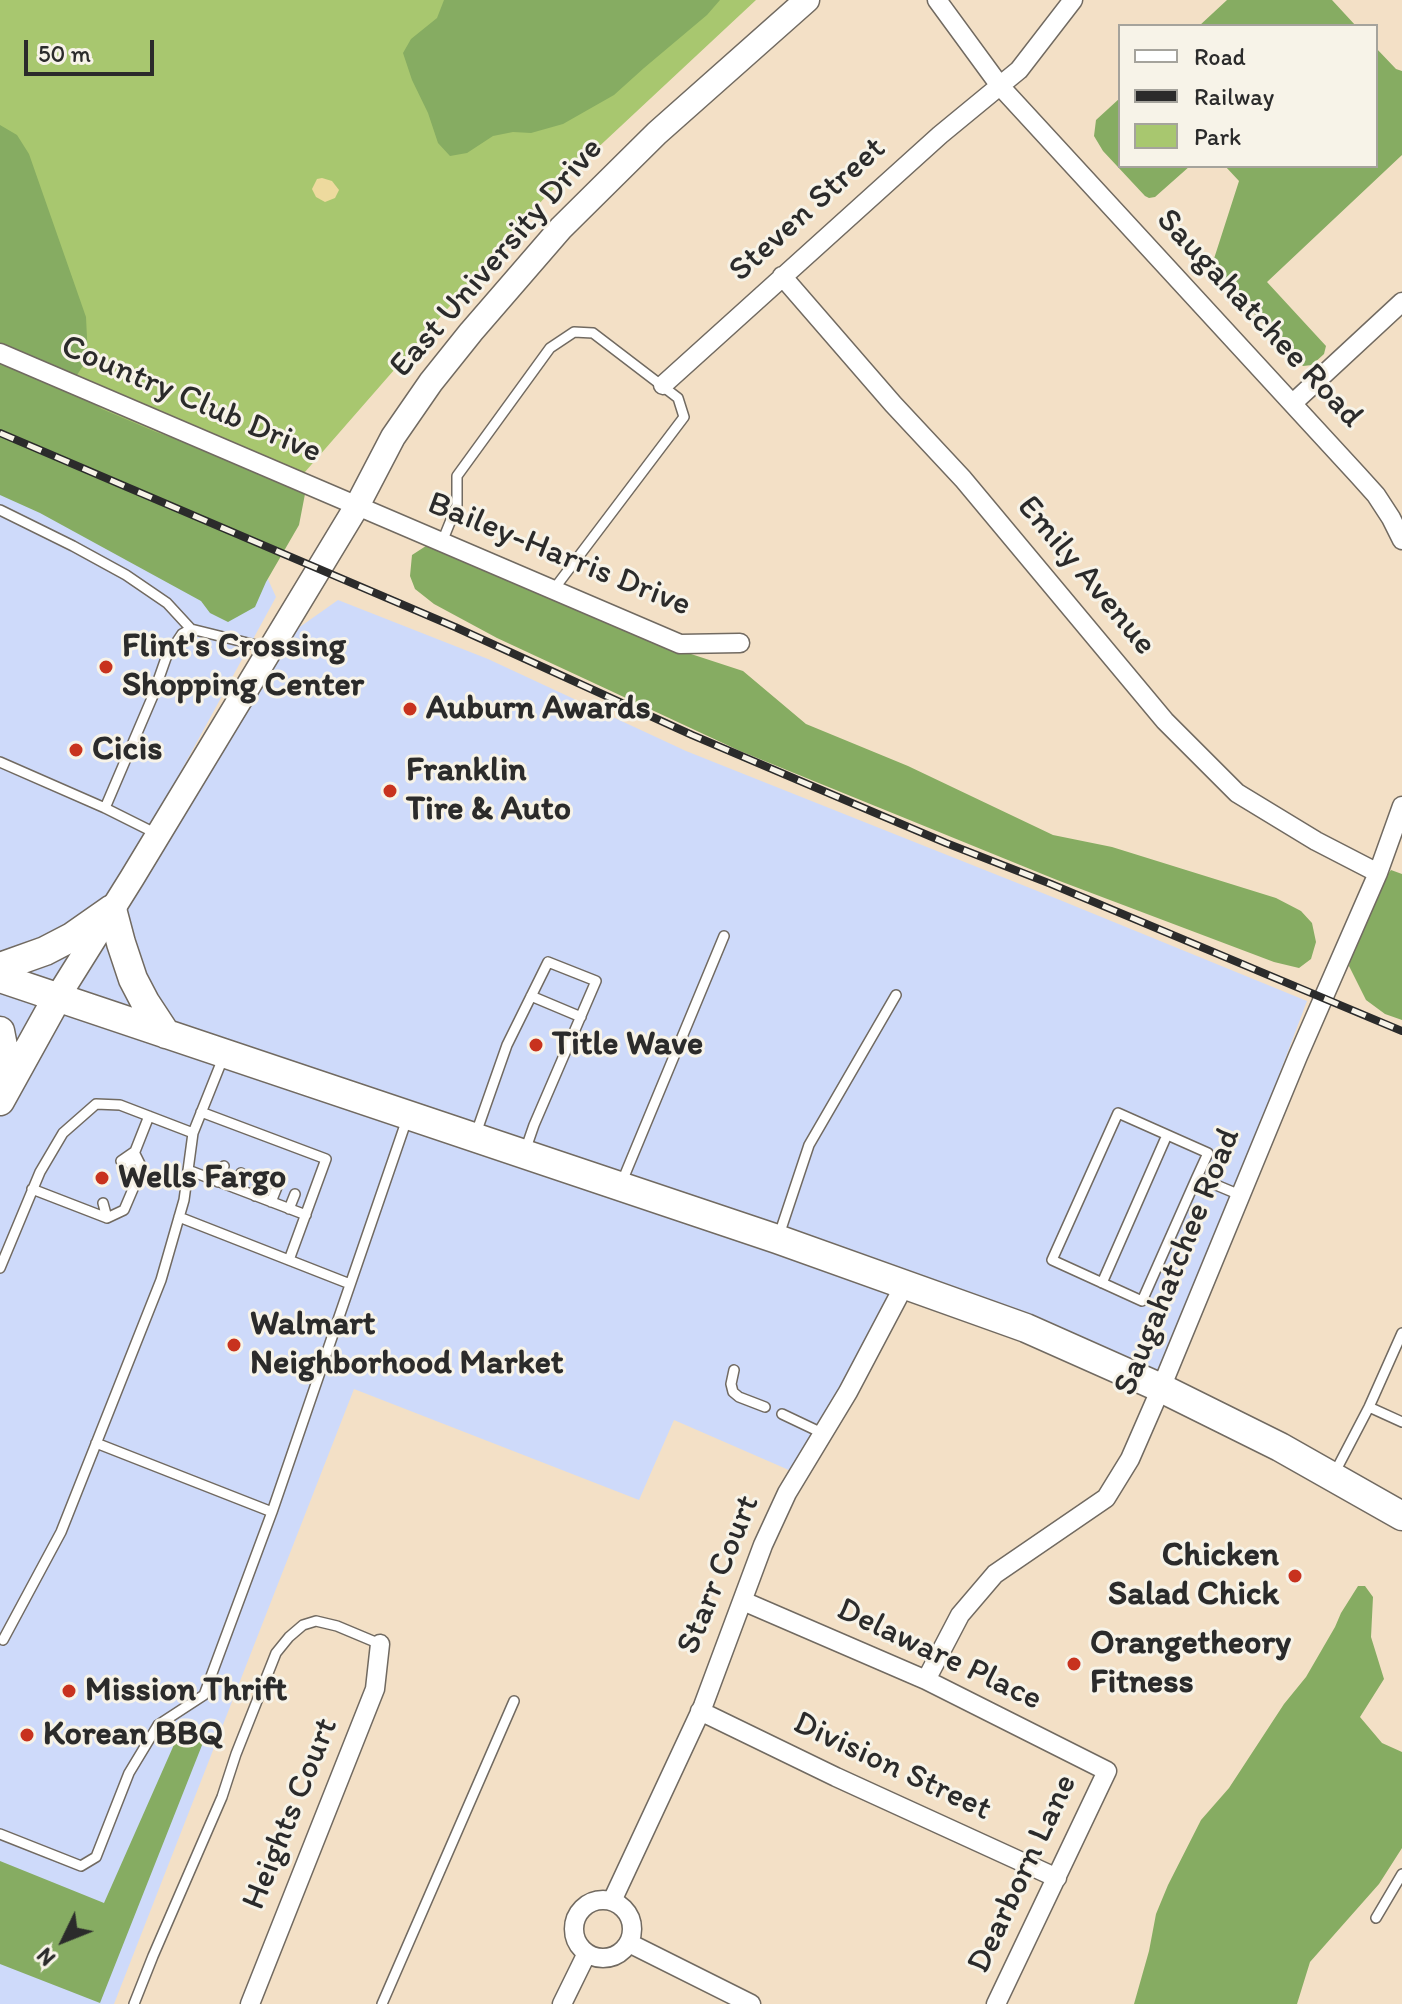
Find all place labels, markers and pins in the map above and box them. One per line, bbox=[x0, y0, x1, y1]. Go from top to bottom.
place label: Flint's Crossing Shopping Center bbox=[122, 627, 364, 706]
marker: Flint's Crossing Shopping Center bbox=[97, 658, 115, 676]
place label: Auburn Awards bbox=[426, 689, 651, 729]
marker: Auburn Awards bbox=[401, 700, 419, 718]
place label: Cicis bbox=[92, 730, 162, 770]
marker: Cicis bbox=[67, 741, 85, 759]
place label: Franklin Tire & Auto bbox=[406, 751, 571, 830]
marker: Franklin Tire & Auto bbox=[381, 782, 399, 800]
place label: Title Wave bbox=[552, 1025, 703, 1065]
marker: Title Wave bbox=[527, 1036, 545, 1054]
place label: Wells Fargo bbox=[118, 1158, 286, 1198]
marker: Wells Fargo bbox=[93, 1169, 111, 1187]
place label: Walmart Neighborhood Market bbox=[250, 1305, 564, 1384]
marker: Walmart Neighborhood Market bbox=[225, 1336, 243, 1354]
place label: Chicken Salad Chick bbox=[1108, 1536, 1279, 1616]
marker: Chicken Salad Chick bbox=[1286, 1567, 1304, 1585]
place label: Orangetheory Fitness bbox=[1090, 1624, 1291, 1704]
marker: Orangetheory Fitness bbox=[1065, 1655, 1083, 1673]
place label: Mission Thrift bbox=[85, 1671, 287, 1711]
marker: Mission Thrift bbox=[60, 1682, 78, 1700]
place label: Korean BBQ bbox=[43, 1715, 223, 1755]
marker: Korean BBQ bbox=[18, 1726, 36, 1744]

